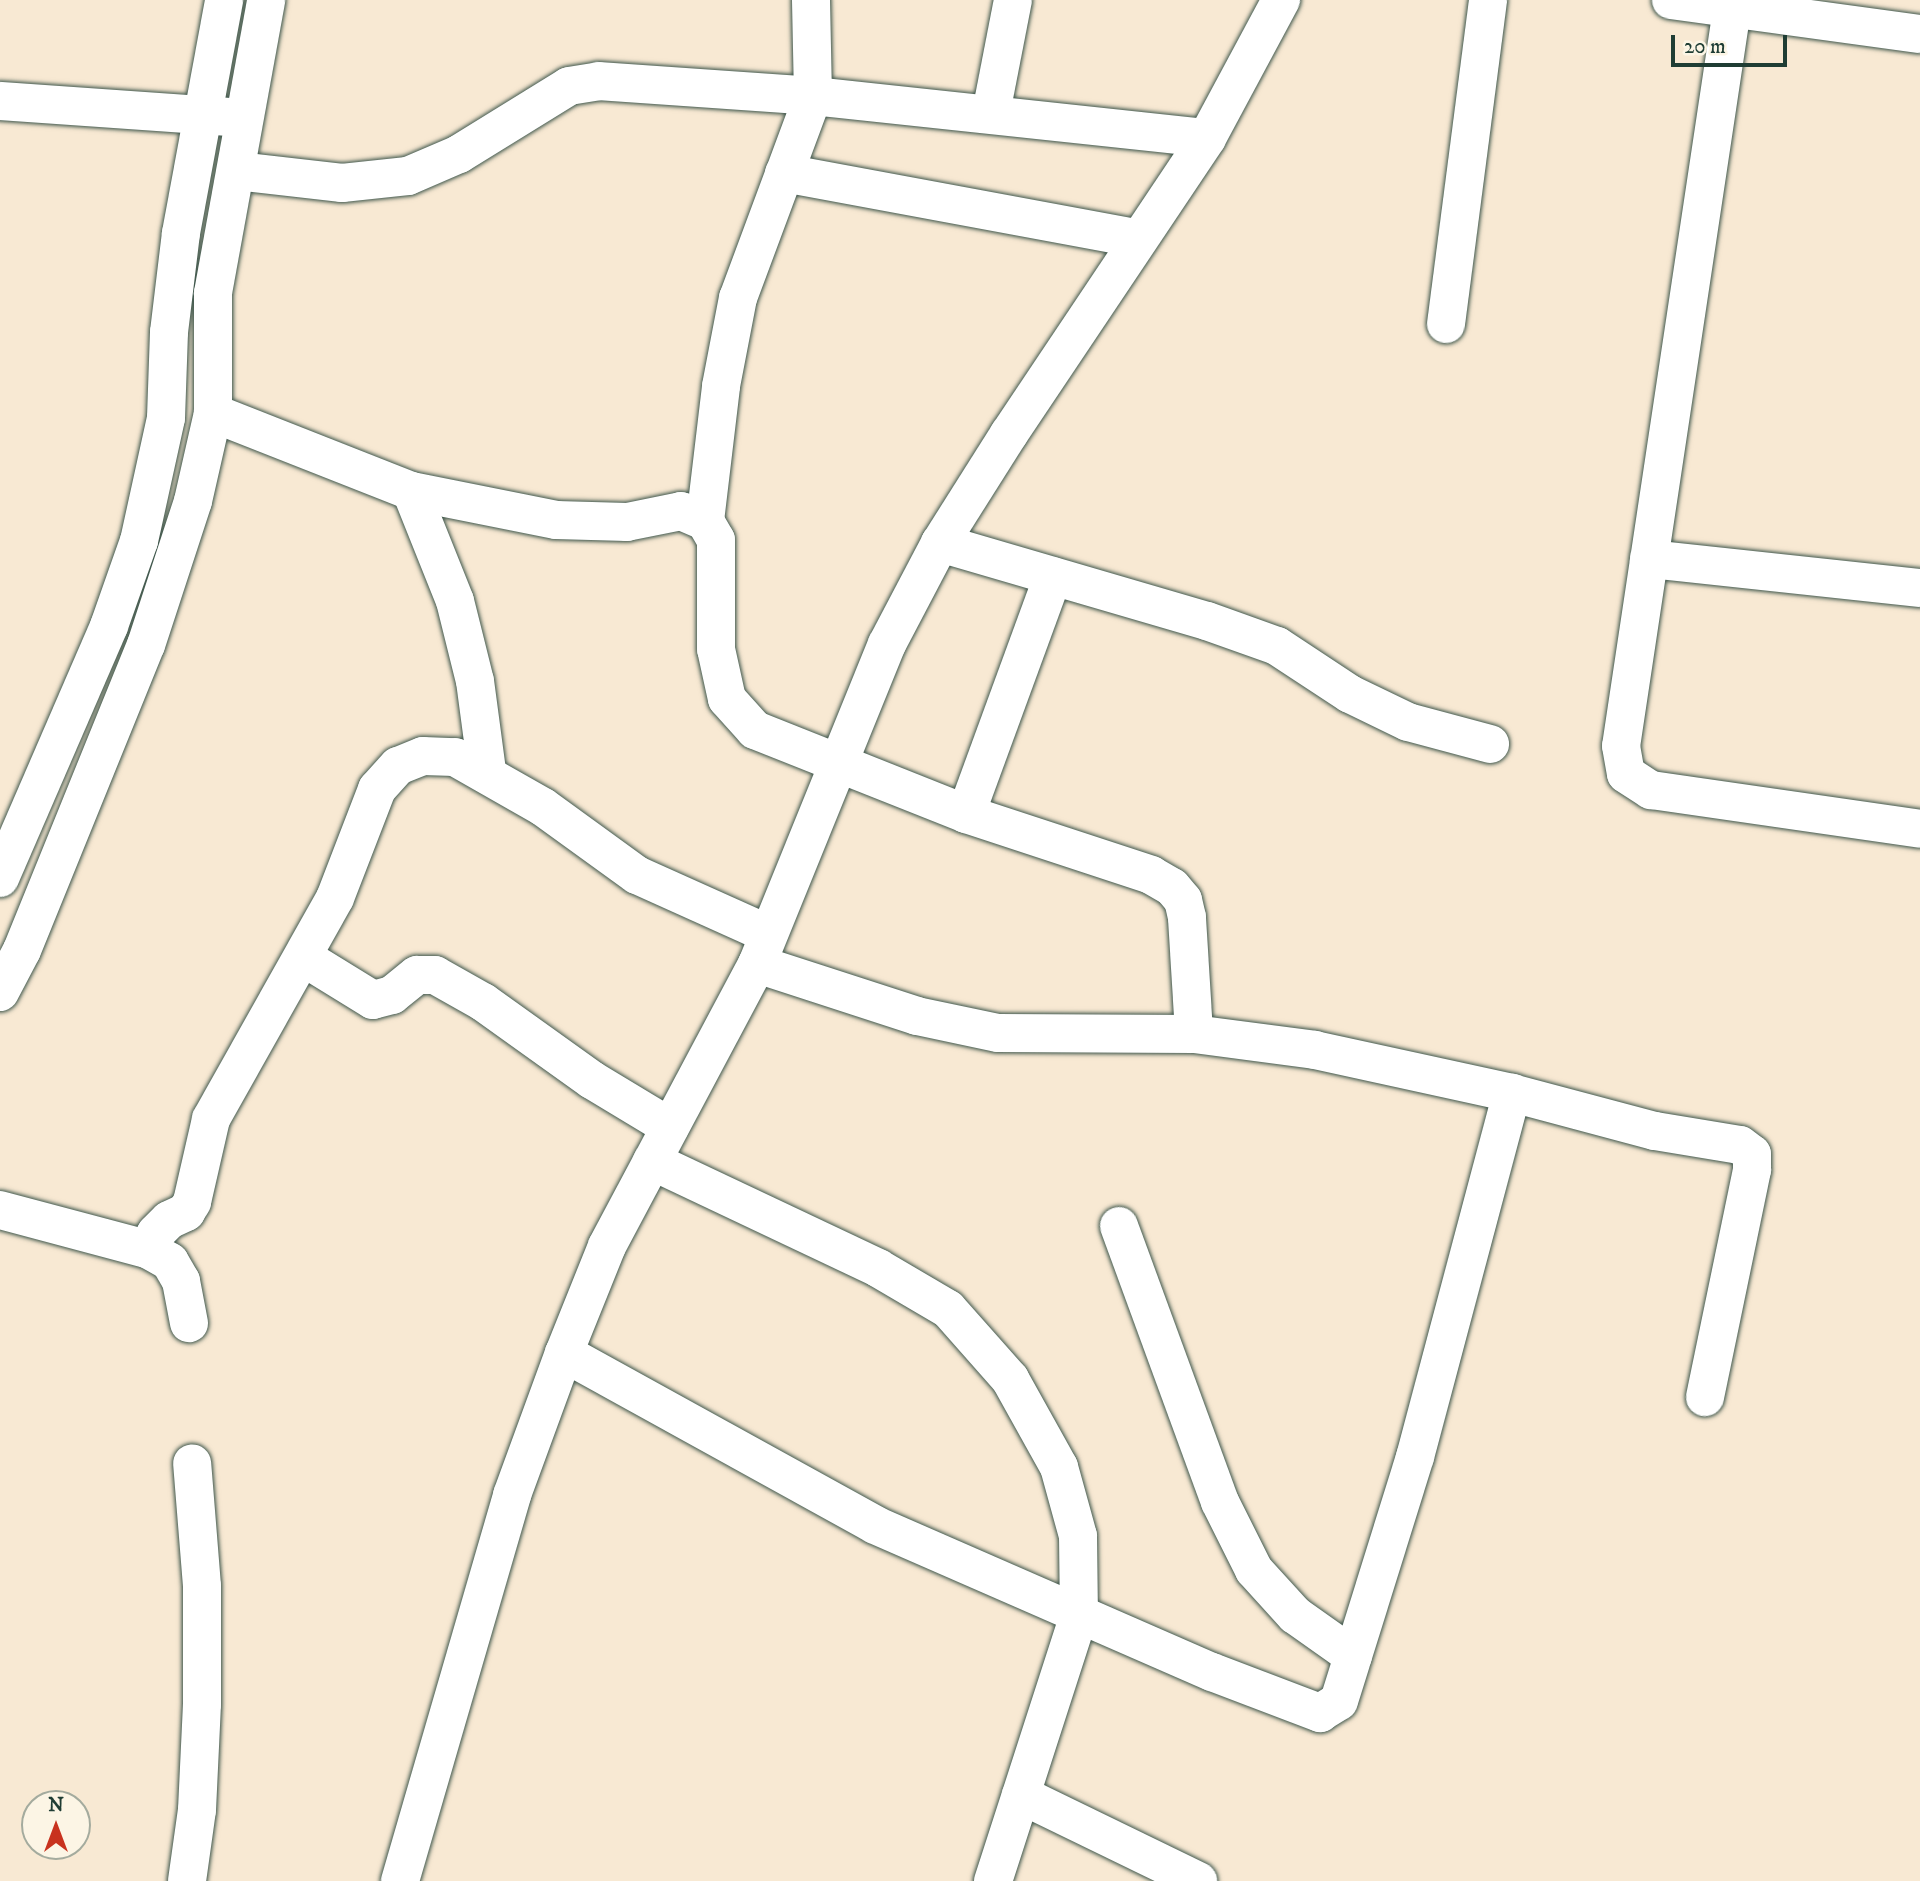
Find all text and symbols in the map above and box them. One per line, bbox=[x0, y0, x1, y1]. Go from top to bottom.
scale bar bbox=[1675, 21, 1790, 65]
text: 20 m bbox=[1684, 34, 1726, 60]
north arrow bbox=[21, 1790, 91, 1860]
text: N bbox=[48, 1794, 64, 1817]

